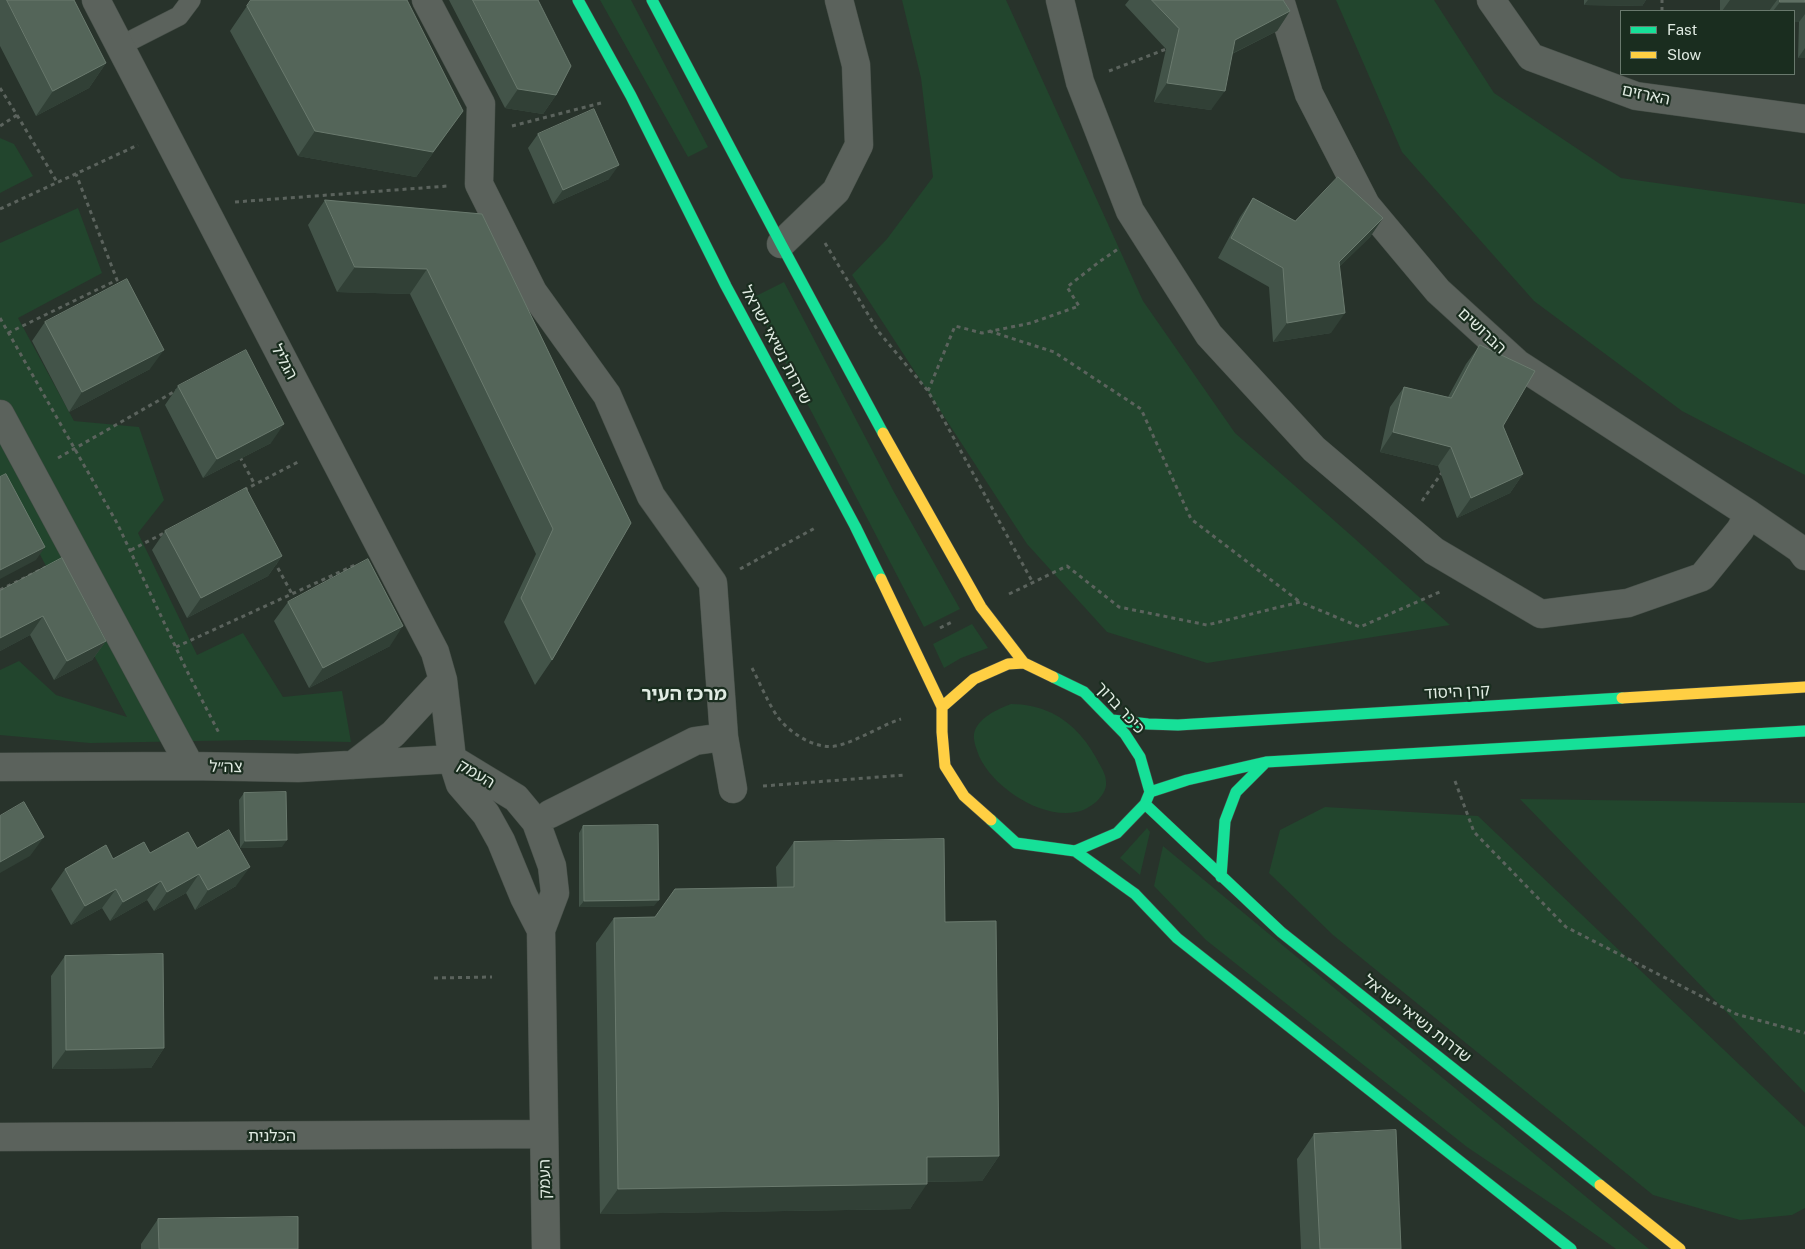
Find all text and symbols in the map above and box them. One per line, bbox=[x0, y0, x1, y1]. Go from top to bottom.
legend bbox=[1620, 10, 1795, 75]
text: Fast bbox=[1667, 21, 1697, 38]
text: Slow bbox=[1667, 46, 1701, 63]
street label: הארזים bbox=[1620, 81, 1672, 109]
street label: שדרות נשיאי ישראל bbox=[737, 282, 815, 408]
street label: הברושים bbox=[1454, 304, 1510, 358]
street label: הגליל bbox=[267, 341, 301, 383]
street label: כיכר ברוך bbox=[1091, 678, 1149, 738]
street label: קרן היסוד bbox=[1424, 681, 1490, 703]
district label: מרכז העיר bbox=[641, 683, 727, 705]
street label: העמק bbox=[454, 755, 498, 793]
street label: צה״ל bbox=[209, 757, 243, 777]
street label: שדרות נשיאי ישראל bbox=[1359, 971, 1475, 1067]
street label: הכלנית bbox=[248, 1126, 296, 1146]
street label: העמק bbox=[535, 1159, 555, 1199]

